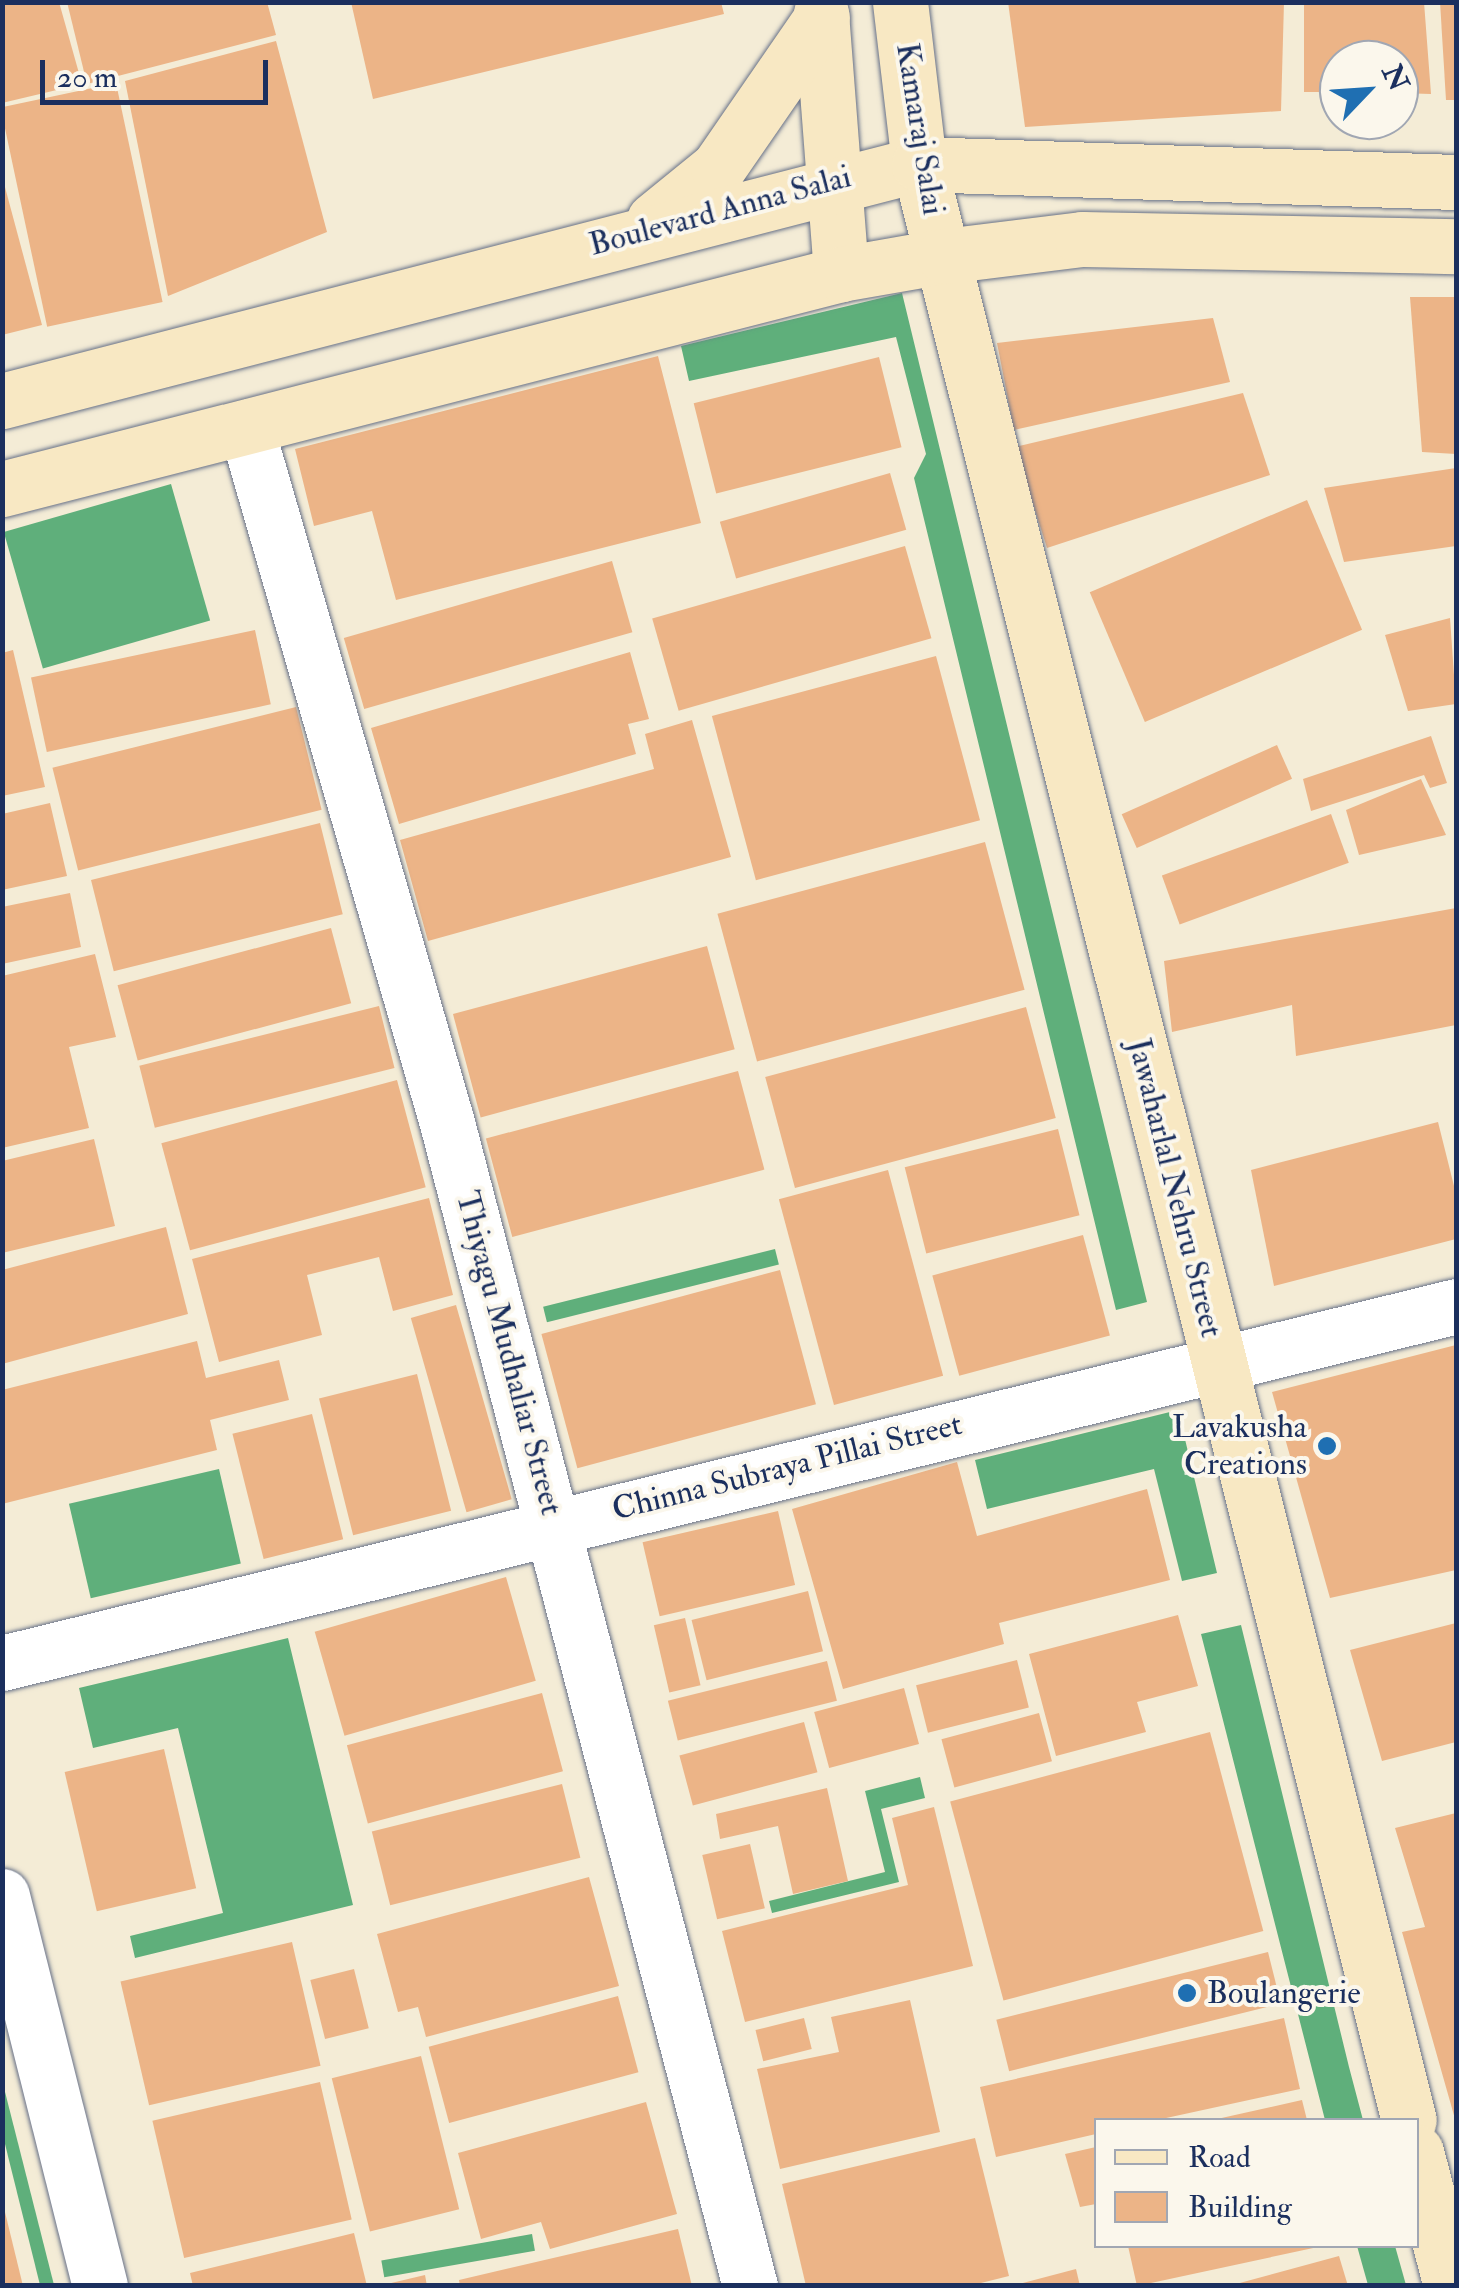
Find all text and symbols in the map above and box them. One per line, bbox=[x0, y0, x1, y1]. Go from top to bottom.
scale bar bbox=[45, 40, 272, 102]
street label: Kamaraj Salai bbox=[887, 40, 953, 218]
north arrow bbox=[1319, 40, 1419, 140]
text: 20 m bbox=[57, 59, 117, 96]
text: N bbox=[1374, 59, 1416, 97]
street label: Boulevard Anna Salai bbox=[585, 158, 855, 264]
street label: Jawaharlal Nehru Street bbox=[1119, 1035, 1231, 1341]
street label: Thiyagu Mudhaliar Street bbox=[447, 1187, 571, 1519]
street label: Chinna Subraya Pillai Street bbox=[608, 1405, 966, 1529]
place label: Lavakusha Creations bbox=[1172, 1409, 1307, 1484]
marker: Lavakusha Creations bbox=[1316, 1435, 1338, 1457]
place label: Boulangerie bbox=[1207, 1974, 1361, 2012]
marker: Boulangerie bbox=[1176, 1982, 1198, 2004]
legend bbox=[1094, 2118, 1419, 2248]
text: Road bbox=[1188, 2139, 1251, 2176]
text: Building bbox=[1188, 2189, 1292, 2226]

